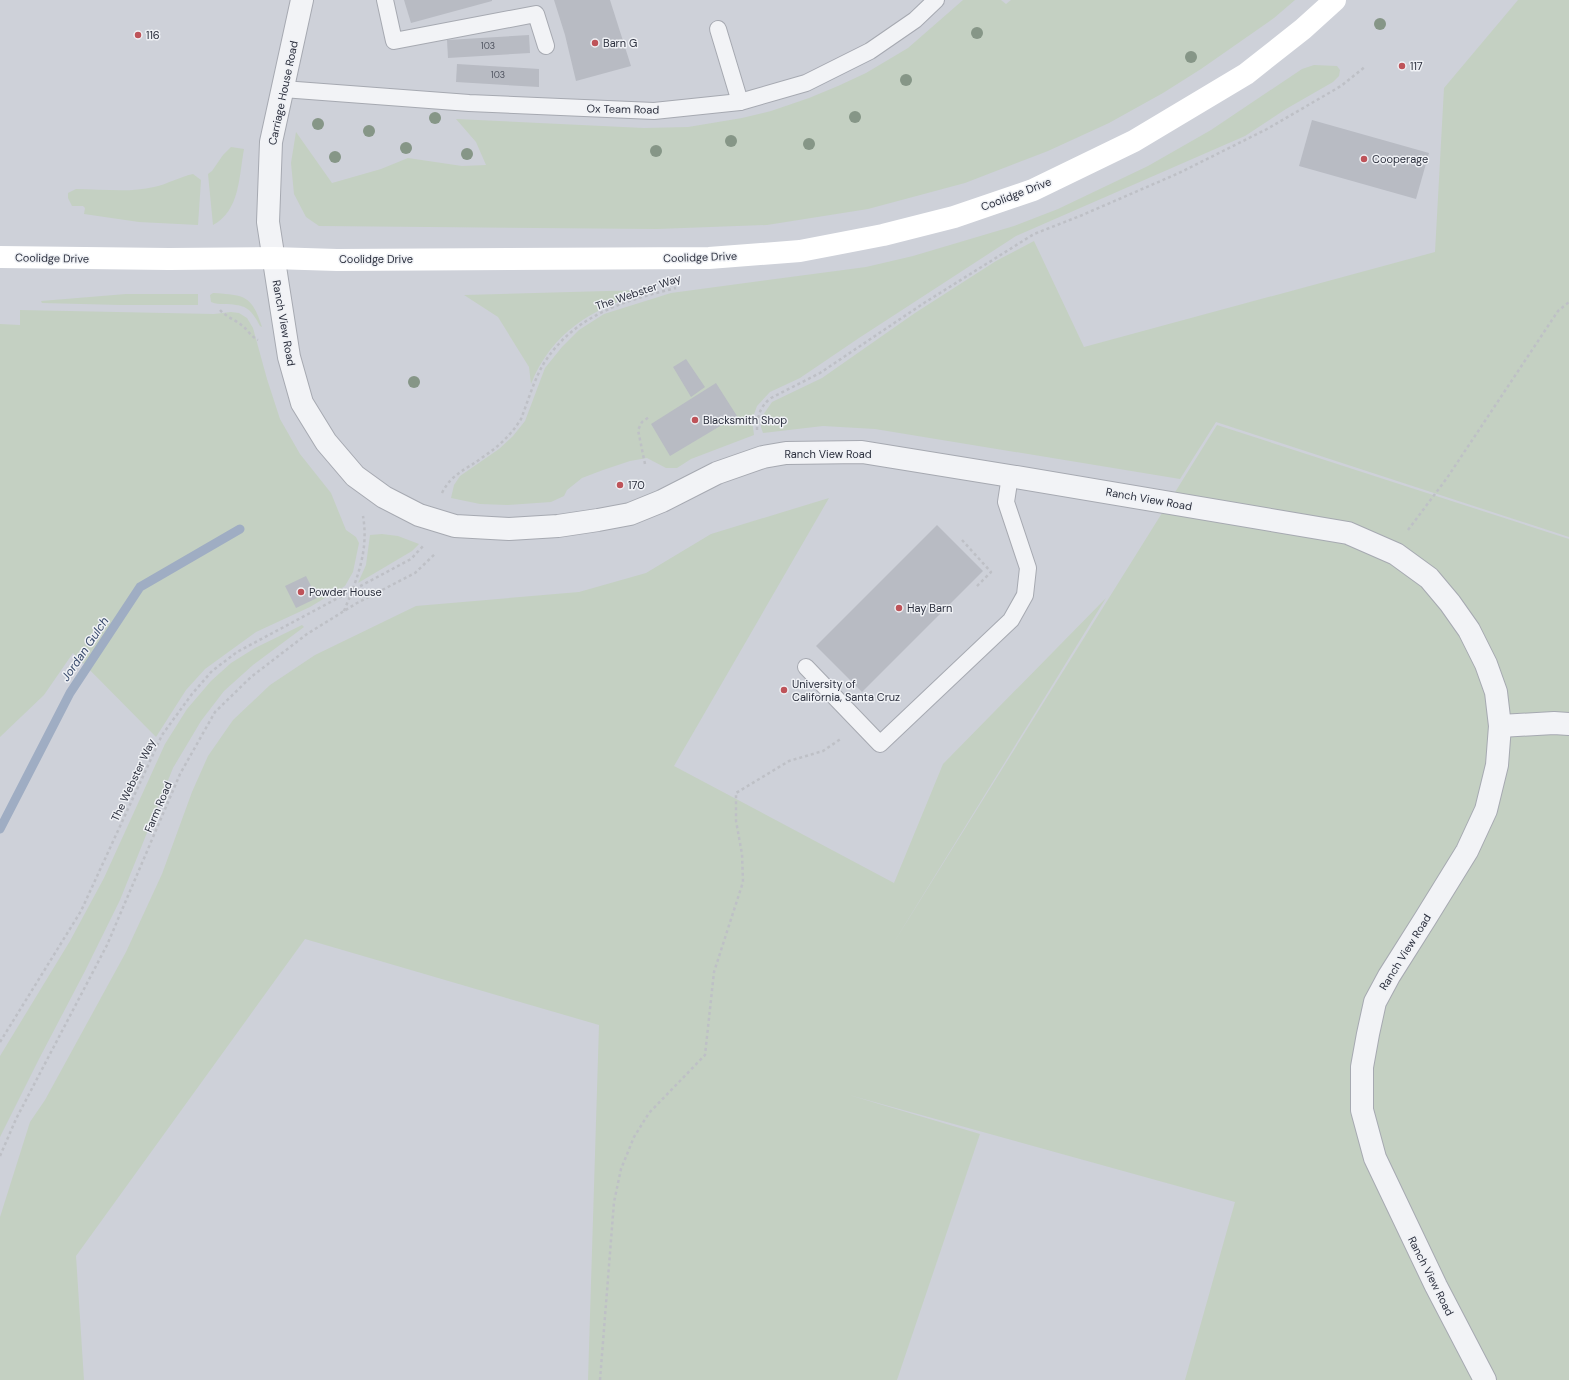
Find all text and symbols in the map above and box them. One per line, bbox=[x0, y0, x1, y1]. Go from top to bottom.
place label: 116 bbox=[146, 28, 160, 42]
marker: 116 bbox=[133, 30, 143, 40]
place label: Barn G bbox=[603, 36, 637, 50]
marker: Barn G bbox=[590, 38, 600, 48]
street label: Carriage House Road bbox=[265, 39, 301, 146]
house number: 103 bbox=[481, 40, 495, 52]
place label: 117 bbox=[1410, 59, 1423, 73]
marker: 117 bbox=[1397, 61, 1407, 71]
house number: 103 bbox=[491, 69, 505, 81]
street label: Ox Team Road bbox=[587, 101, 660, 117]
place label: Cooperage bbox=[1372, 152, 1428, 166]
marker: Cooperage bbox=[1359, 154, 1369, 164]
street label: Coolidge Drive bbox=[979, 174, 1053, 214]
street label: Coolidge Drive bbox=[663, 249, 737, 265]
street label: Coolidge Drive bbox=[15, 250, 89, 266]
street label: Coolidge Drive bbox=[339, 252, 413, 266]
street label: The Webster Way bbox=[593, 271, 683, 313]
street label: Ranch View Road bbox=[270, 279, 298, 367]
place label: Blacksmith Shop bbox=[703, 413, 787, 427]
marker: Blacksmith Shop bbox=[690, 415, 700, 425]
street label: Ranch View Road bbox=[784, 447, 872, 461]
place label: 170 bbox=[628, 478, 645, 492]
marker: 170 bbox=[615, 480, 625, 490]
street label: Ranch View Road bbox=[1105, 485, 1193, 513]
place label: Powder House bbox=[309, 585, 382, 599]
marker: Powder House bbox=[296, 587, 306, 597]
place label: Hay Barn bbox=[907, 601, 952, 615]
marker: Hay Barn bbox=[894, 603, 904, 613]
water label: Jordan Gulch bbox=[58, 614, 112, 684]
place label: University of California, Santa Cruz bbox=[792, 677, 900, 704]
marker: University of California, Santa Cruz bbox=[779, 685, 789, 695]
street label: The Webster Way bbox=[108, 736, 158, 824]
street label: Farm Road bbox=[141, 779, 175, 835]
street label: Ranch View Road bbox=[1376, 911, 1434, 993]
street label: Ranch View Road bbox=[1405, 1234, 1457, 1318]

